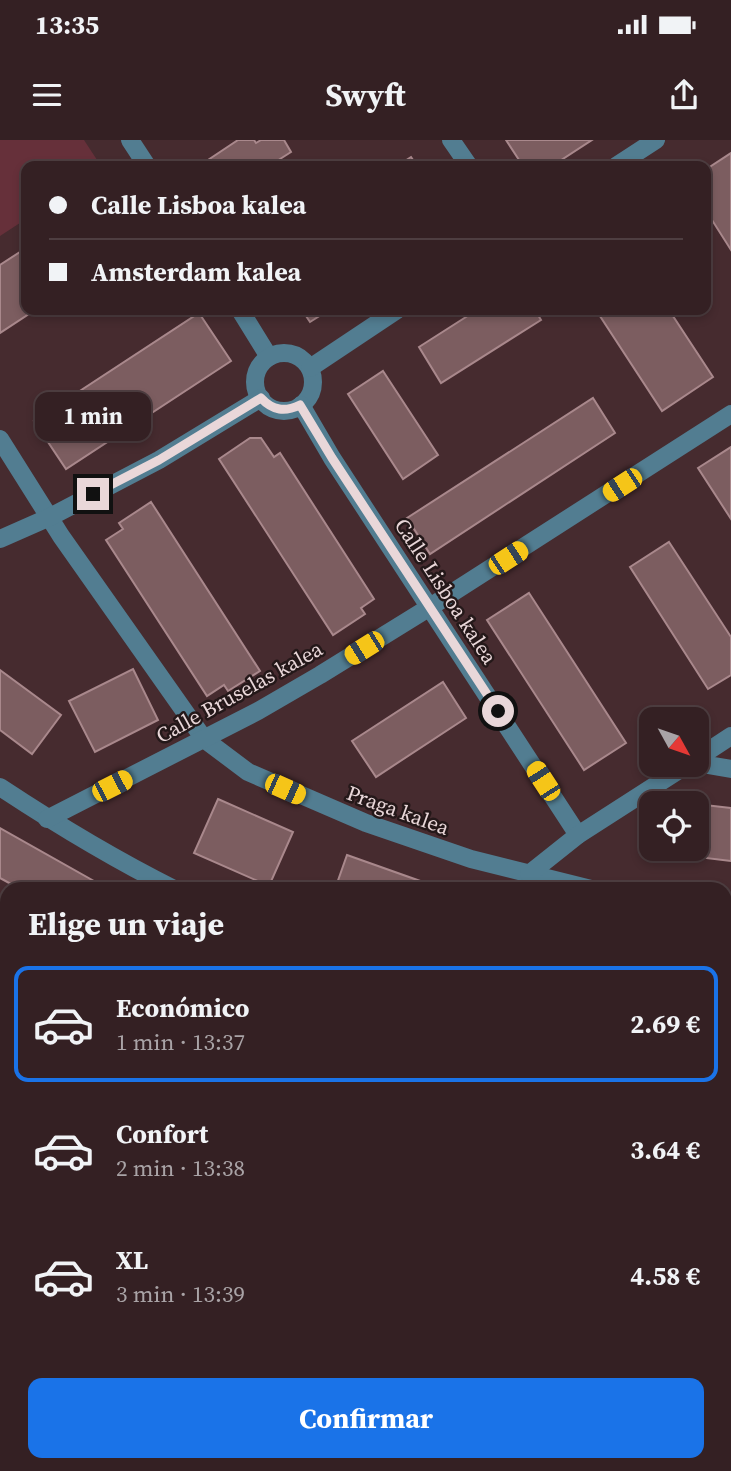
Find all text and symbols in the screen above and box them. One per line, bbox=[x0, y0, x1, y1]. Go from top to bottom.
text: 13:35 bbox=[35, 7, 99, 43]
text: Swyft bbox=[325, 73, 406, 117]
icon: menu bbox=[28, 76, 66, 114]
icon: share bbox=[665, 76, 703, 114]
text: Calle Lisboa kalea bbox=[91, 187, 306, 223]
text: Amsterdam kalea bbox=[91, 254, 301, 290]
callout: 1 min bbox=[35, 392, 151, 442]
text: 1 min bbox=[63, 400, 123, 432]
car bbox=[599, 465, 646, 505]
route end bbox=[77, 478, 109, 510]
street label: Calle Lisboa kalea bbox=[388, 512, 504, 670]
car bbox=[485, 538, 532, 578]
car bbox=[341, 628, 388, 668]
street label: Calle Bruselas kalea bbox=[150, 634, 328, 750]
route start bbox=[482, 695, 514, 727]
north arrow bbox=[639, 707, 709, 777]
map controls bbox=[639, 707, 709, 861]
car bbox=[523, 758, 564, 804]
car bbox=[89, 767, 136, 805]
car bbox=[262, 771, 309, 807]
street label: Praga kalea bbox=[343, 778, 454, 842]
button: locate bbox=[639, 791, 709, 861]
text: Elige un viaje bbox=[28, 902, 224, 946]
text: Económico bbox=[116, 990, 249, 1026]
icon: car bbox=[32, 993, 95, 1056]
text: 2.69 € bbox=[630, 1006, 700, 1042]
text: 1 min · 13:37 bbox=[116, 1026, 245, 1058]
text: Confort bbox=[116, 1116, 208, 1152]
icon: car bbox=[32, 1119, 95, 1182]
text: 3.64 € bbox=[630, 1132, 700, 1168]
text: 2 min · 13:38 bbox=[116, 1152, 245, 1184]
text: XL bbox=[116, 1242, 148, 1278]
icon: car bbox=[32, 1245, 95, 1308]
text: 4.58 € bbox=[630, 1258, 700, 1294]
text: 3 min · 13:39 bbox=[116, 1278, 245, 1310]
button: Confirmar bbox=[28, 1378, 704, 1458]

